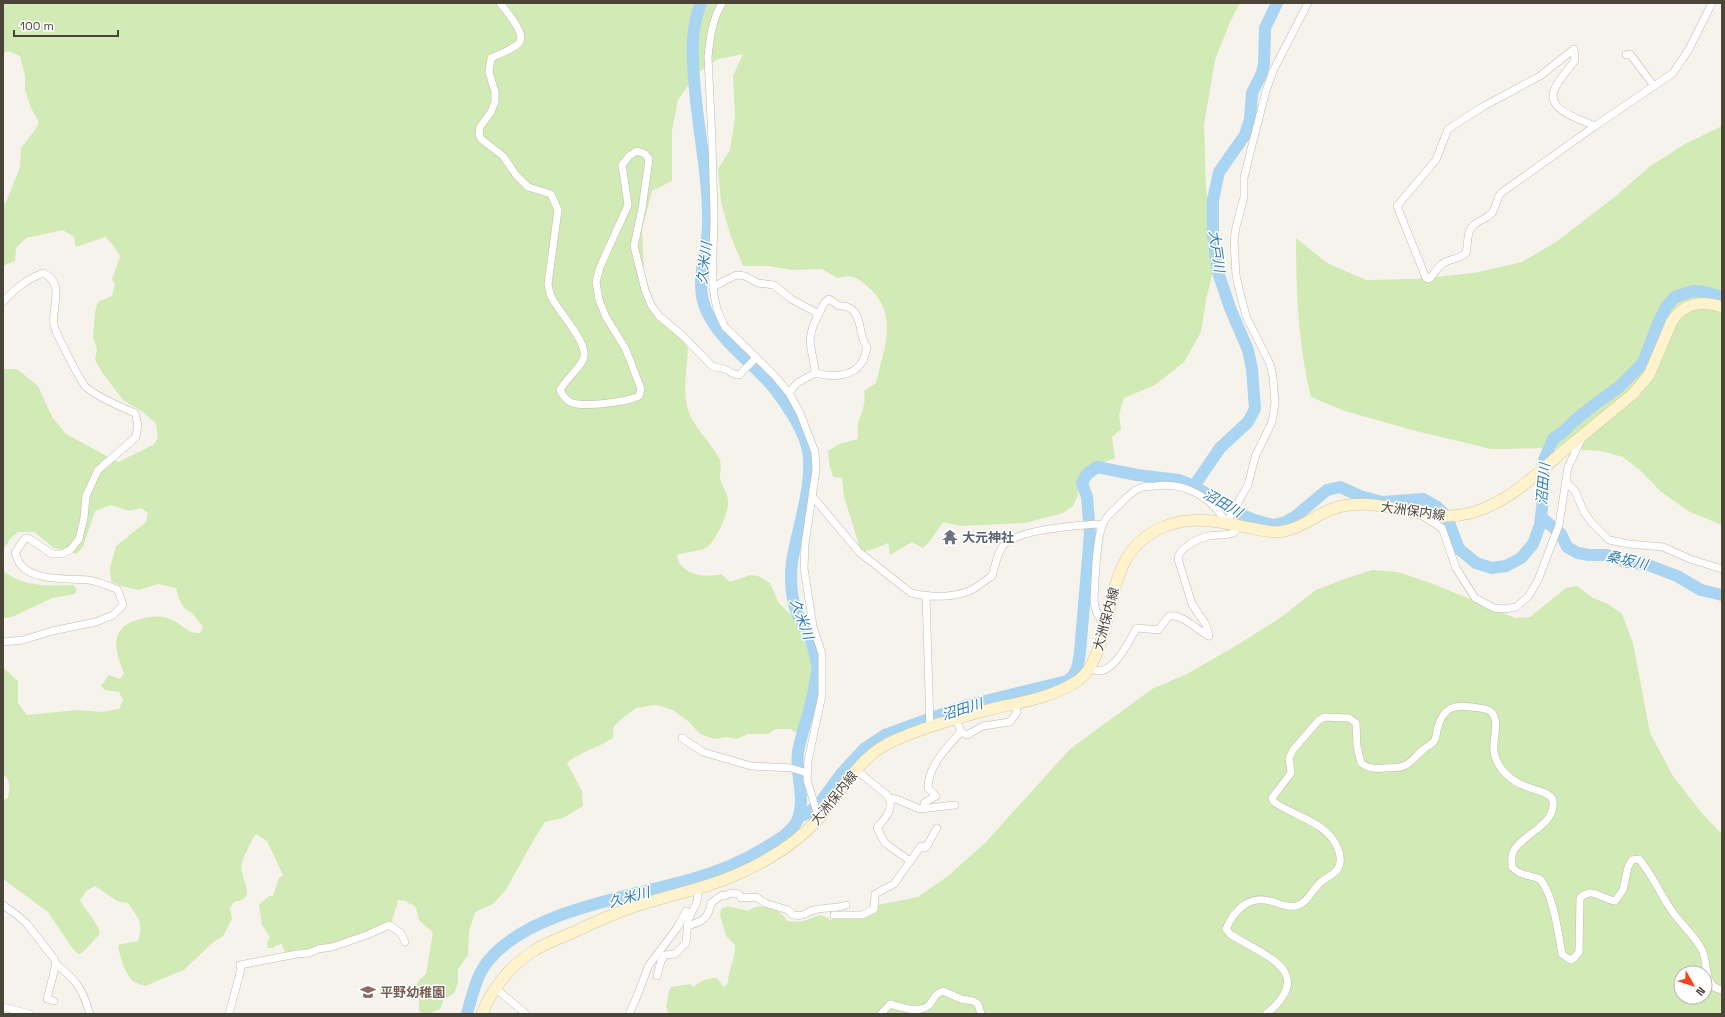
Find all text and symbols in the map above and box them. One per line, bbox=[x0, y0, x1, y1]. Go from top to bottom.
scale bar bbox=[14, 12, 118, 38]
text: 100 m bbox=[20, 18, 54, 34]
water label: 大戸川 bbox=[1205, 229, 1229, 275]
water label: 久米川 bbox=[693, 239, 716, 285]
water label: 沼田川 bbox=[1532, 460, 1554, 506]
water label: 沼田川 bbox=[1200, 485, 1247, 522]
street label: 大洲保内線 bbox=[1380, 498, 1446, 524]
temple icon: 大元神社 bbox=[941, 528, 959, 546]
place label: 大元神社 bbox=[962, 529, 1014, 546]
water label: 桑坂川 bbox=[1605, 547, 1651, 574]
street label: 大洲保内線 bbox=[1089, 585, 1123, 653]
water label: 久米川 bbox=[786, 596, 818, 644]
water label: 沼田川 bbox=[939, 694, 987, 724]
street label: 大洲保内線 bbox=[807, 767, 861, 829]
water label: 久米川 bbox=[606, 882, 654, 911]
north arrow bbox=[1673, 965, 1713, 1005]
school or university icon: 平野幼稚園 bbox=[359, 983, 377, 1001]
place label: 平野幼稚園 bbox=[380, 984, 445, 1001]
text: N bbox=[1693, 984, 1709, 999]

